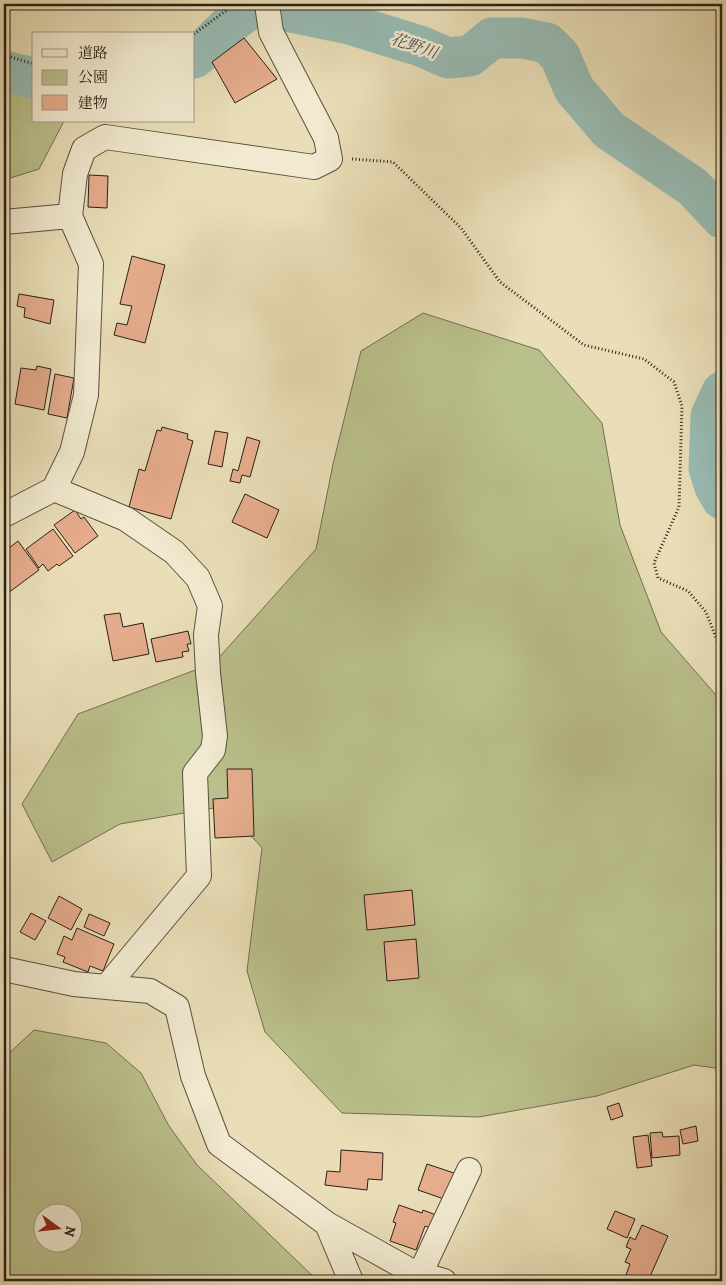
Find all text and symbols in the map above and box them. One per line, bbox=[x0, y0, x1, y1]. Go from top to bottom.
water label: 花野川 bbox=[388, 28, 442, 65]
legend bbox=[32, 32, 195, 122]
text: 道路 bbox=[78, 43, 108, 63]
text: 公園 bbox=[78, 67, 108, 87]
text: 建物 bbox=[78, 93, 108, 113]
north arrow bbox=[32, 1202, 82, 1252]
text: N bbox=[60, 1224, 81, 1239]

